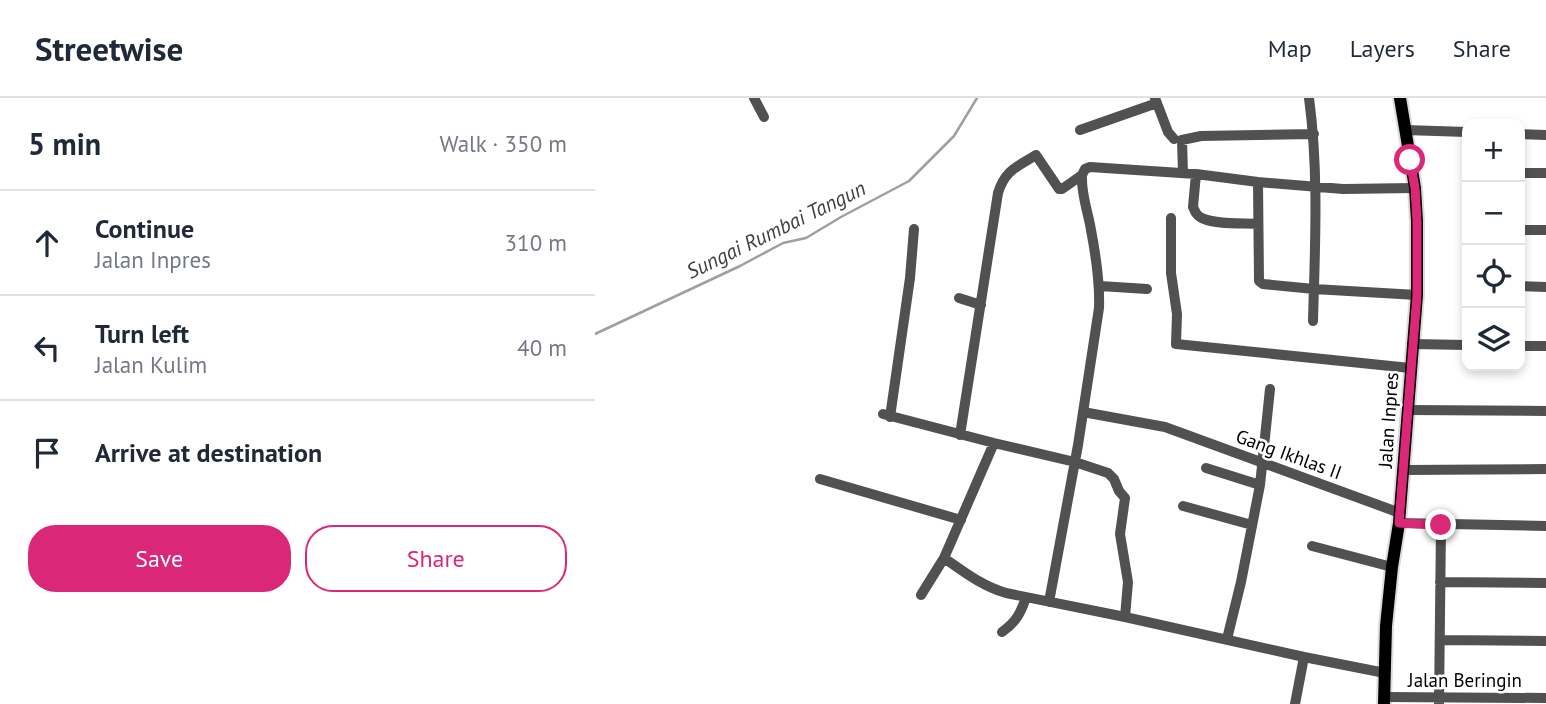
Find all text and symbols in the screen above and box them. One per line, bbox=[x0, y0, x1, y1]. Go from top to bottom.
text: Streetwise bbox=[35, 27, 183, 70]
text: Map bbox=[1268, 33, 1312, 64]
text: Layers bbox=[1350, 33, 1415, 64]
text: Share bbox=[1453, 33, 1511, 64]
map controls bbox=[1462, 119, 1525, 371]
button: + bbox=[1462, 119, 1525, 182]
text: 5 min bbox=[28, 124, 101, 163]
text: Walk · 350 m bbox=[440, 129, 567, 158]
route start bbox=[1394, 144, 1425, 175]
water label: Sungai Rumbai Tangun bbox=[682, 174, 870, 285]
button: − bbox=[1462, 182, 1525, 245]
text: Continue bbox=[95, 212, 194, 245]
icon: ahead bbox=[28, 224, 66, 262]
text: 310 m bbox=[505, 228, 567, 257]
text: Jalan Inpres bbox=[95, 245, 211, 274]
button: locate bbox=[1462, 245, 1525, 308]
button: layers bbox=[1462, 308, 1525, 371]
text: Turn left bbox=[95, 317, 189, 350]
icon: left bbox=[28, 329, 66, 367]
text: 40 m bbox=[517, 333, 567, 362]
text: Jalan Kulim bbox=[95, 350, 207, 379]
street label: Jalan Inpres bbox=[1373, 371, 1403, 470]
street label: Gang Ikhlas II bbox=[1233, 424, 1345, 484]
icon: arrive bbox=[28, 434, 66, 472]
text: Arrive at destination bbox=[95, 436, 322, 469]
route end bbox=[1425, 509, 1456, 540]
button: Save bbox=[28, 525, 291, 592]
button: Share bbox=[305, 525, 567, 592]
street label: Jalan Beringin bbox=[1407, 668, 1522, 692]

